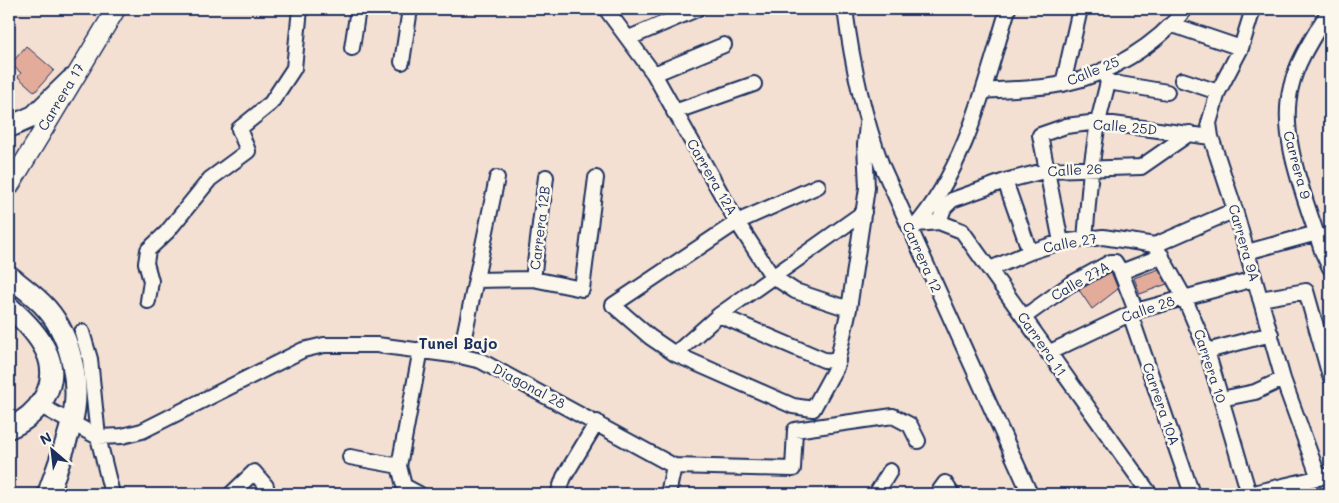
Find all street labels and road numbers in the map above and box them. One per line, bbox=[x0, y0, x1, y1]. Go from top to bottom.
street label: Calle 25 bbox=[1064, 51, 1122, 90]
street label: Carrera 17 bbox=[33, 59, 88, 134]
street label: Calle 25D bbox=[1092, 114, 1158, 139]
street label: Carrera 9 bbox=[1279, 129, 1316, 201]
street label: Carrera 12A bbox=[683, 135, 742, 218]
street label: Calle 26 bbox=[1047, 159, 1103, 180]
street label: Carrera 12B bbox=[525, 185, 554, 271]
street label: Carrera 9A bbox=[1224, 202, 1265, 284]
street label: Carrera 12 bbox=[898, 218, 947, 295]
street label: Calle 27 bbox=[1041, 228, 1099, 257]
street label: Calle 27A bbox=[1047, 256, 1112, 305]
street label: Calle 28 bbox=[1119, 291, 1177, 326]
street label: Carrera 11 bbox=[1013, 308, 1071, 380]
street label: Carrera 10 bbox=[1190, 326, 1231, 406]
street label: Diagonal 28 bbox=[490, 358, 569, 413]
street label: Carrera 10A bbox=[1138, 360, 1184, 448]

